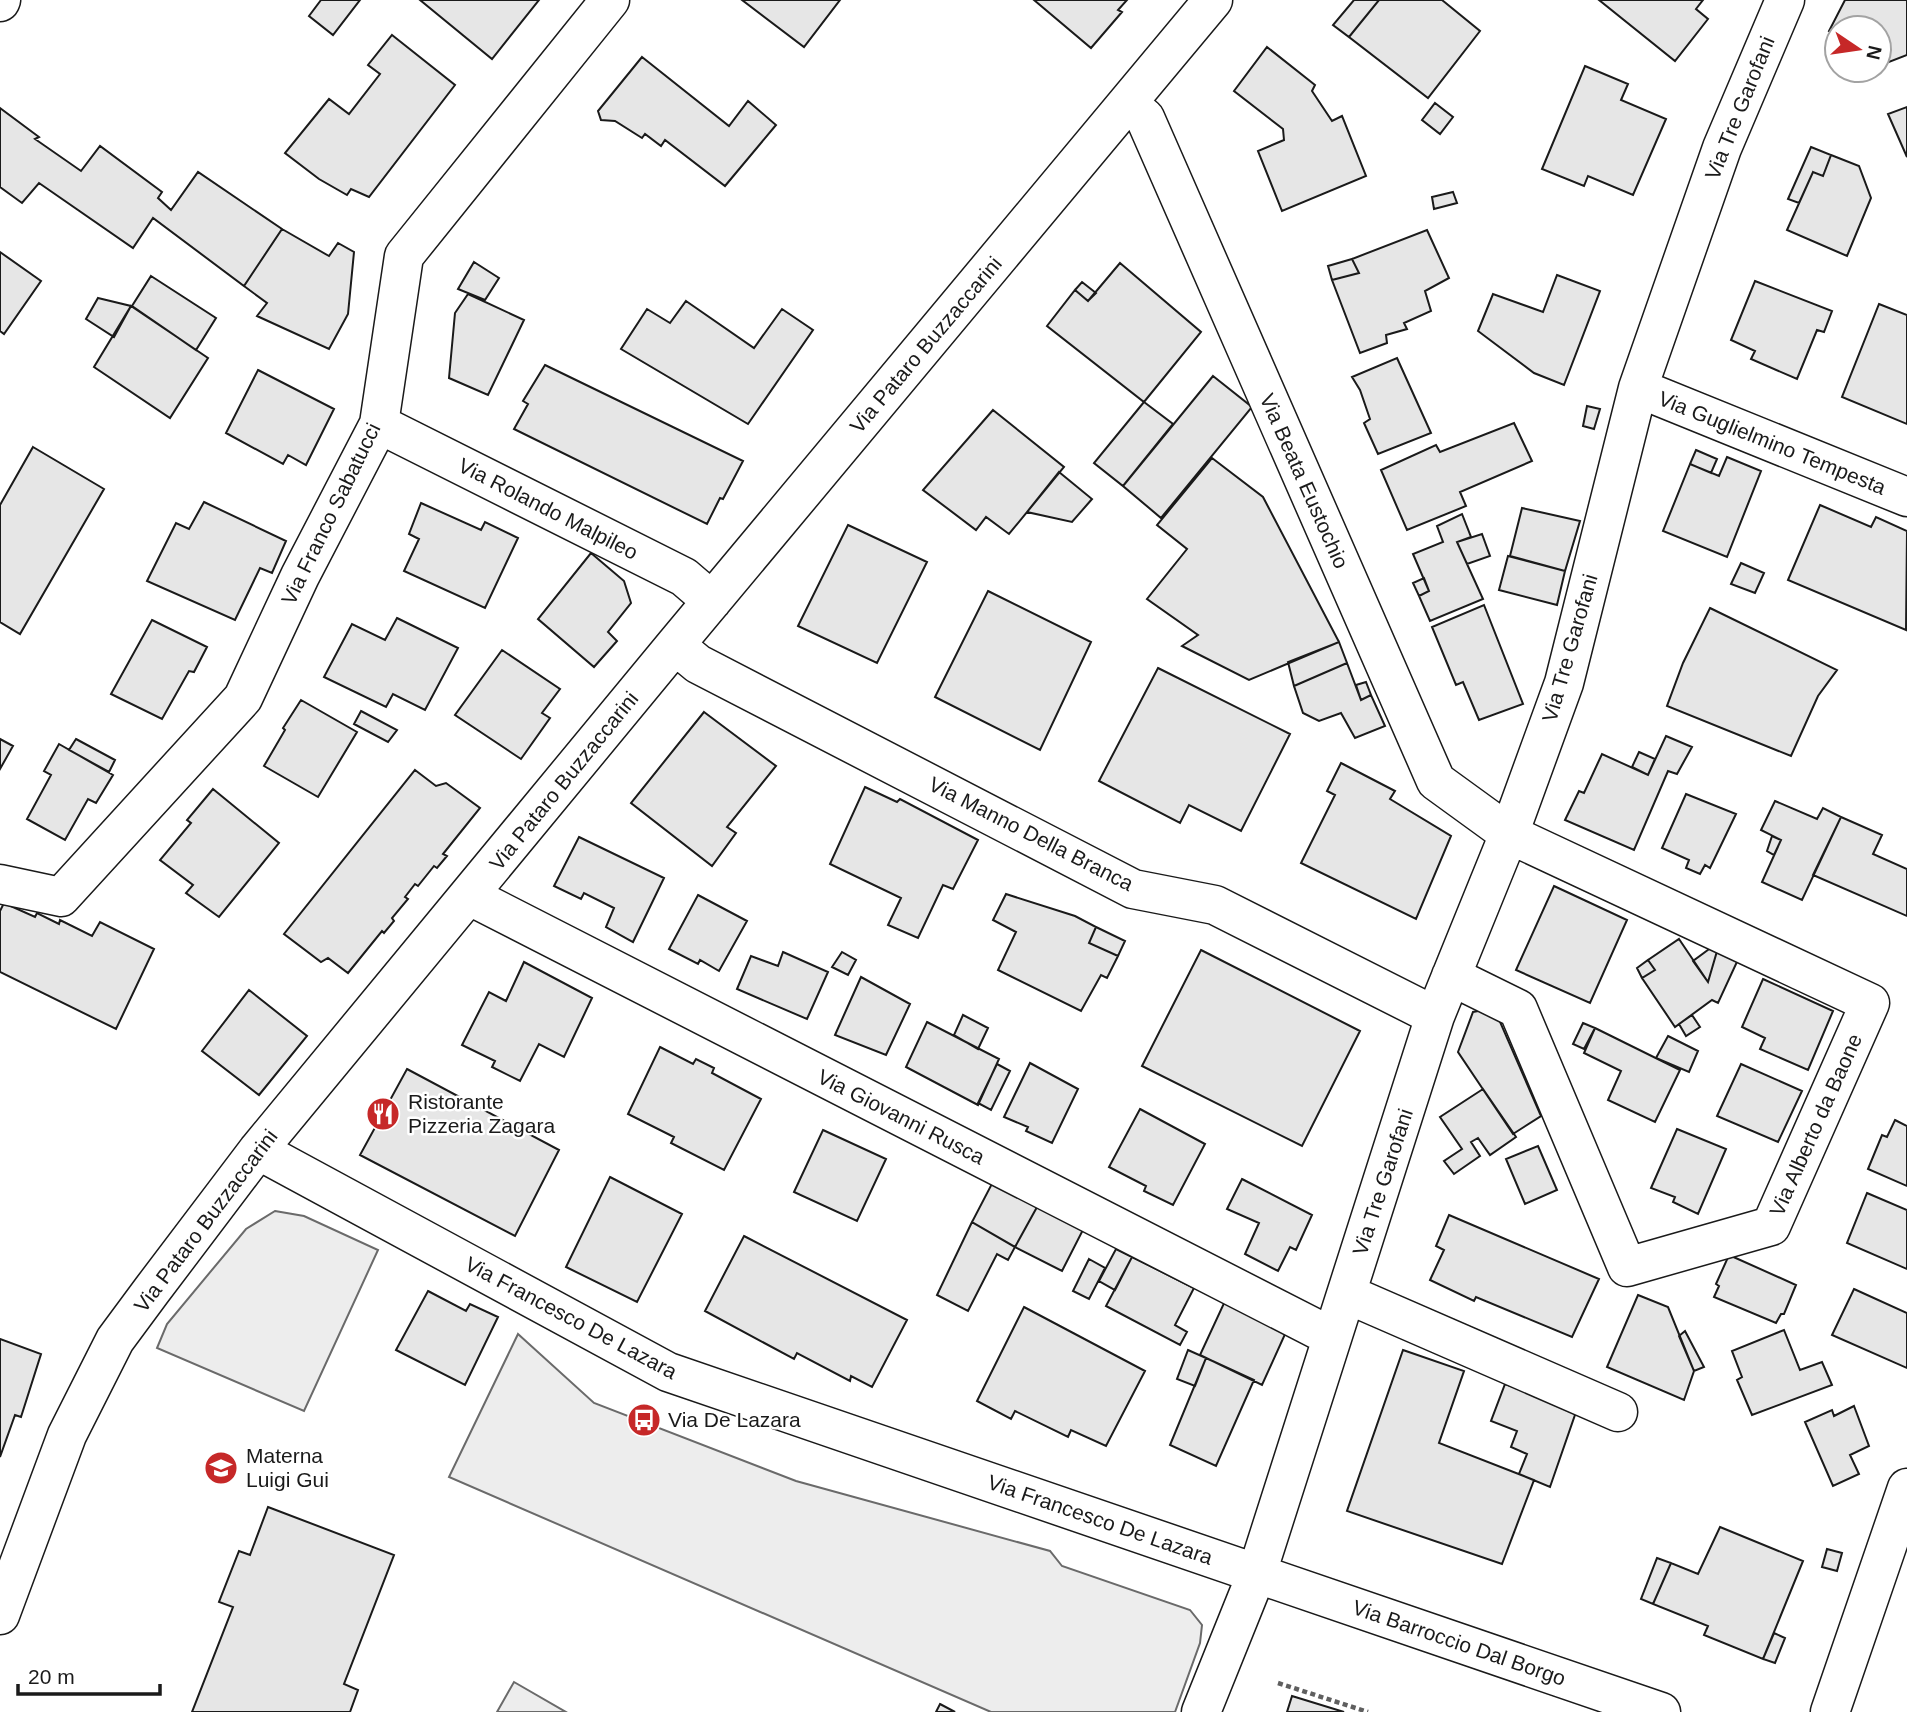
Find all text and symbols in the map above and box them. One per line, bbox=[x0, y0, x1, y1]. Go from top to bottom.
north arrow bbox=[1823, 14, 1893, 84]
street label: Via Tre Garofani bbox=[1700, 33, 1779, 183]
text: N bbox=[1862, 44, 1886, 62]
street label: Via Pataro Buzzaccarini bbox=[845, 252, 1006, 437]
street label: Via Guglielmino Tempesta bbox=[1655, 386, 1890, 499]
street label: Via Beata Eustochio bbox=[1256, 390, 1353, 572]
street label: Via Franco Sabatucci bbox=[277, 419, 385, 608]
street label: Via Rolando Malpileo bbox=[455, 453, 642, 564]
street label: Via Tre Garofani bbox=[1537, 571, 1602, 724]
street label: Via Pataro Buzzaccarini bbox=[485, 687, 643, 874]
street label: Via Manno Della Branca bbox=[925, 772, 1137, 895]
street label: Via Alberto da Baone bbox=[1765, 1030, 1866, 1219]
street label: Via Giovanni Rusca bbox=[814, 1065, 989, 1169]
place label: Ristorante Pizzeria Zagara bbox=[408, 1090, 555, 1137]
restaurant icon: Ristorante Pizzeria Zagara bbox=[364, 1095, 402, 1133]
street label: Via Tre Garofani bbox=[1348, 1106, 1417, 1258]
street label: Via Pataro Buzzaccarini bbox=[129, 1125, 282, 1316]
street label: Via Francesco De Lazara bbox=[461, 1252, 681, 1383]
bus stop icon: Via De Lazara bbox=[625, 1401, 663, 1439]
place label: Via De Lazara bbox=[668, 1408, 801, 1431]
place label: Materna Luigi Gui bbox=[246, 1444, 329, 1491]
school or university icon: Materna Luigi Gui bbox=[202, 1449, 240, 1487]
street label: Via Francesco De Lazara bbox=[985, 1470, 1216, 1569]
street label: Via Barroccio Dal Borgo bbox=[1350, 1595, 1569, 1690]
scale bar bbox=[18, 1652, 159, 1696]
text: 20 m bbox=[28, 1665, 75, 1688]

